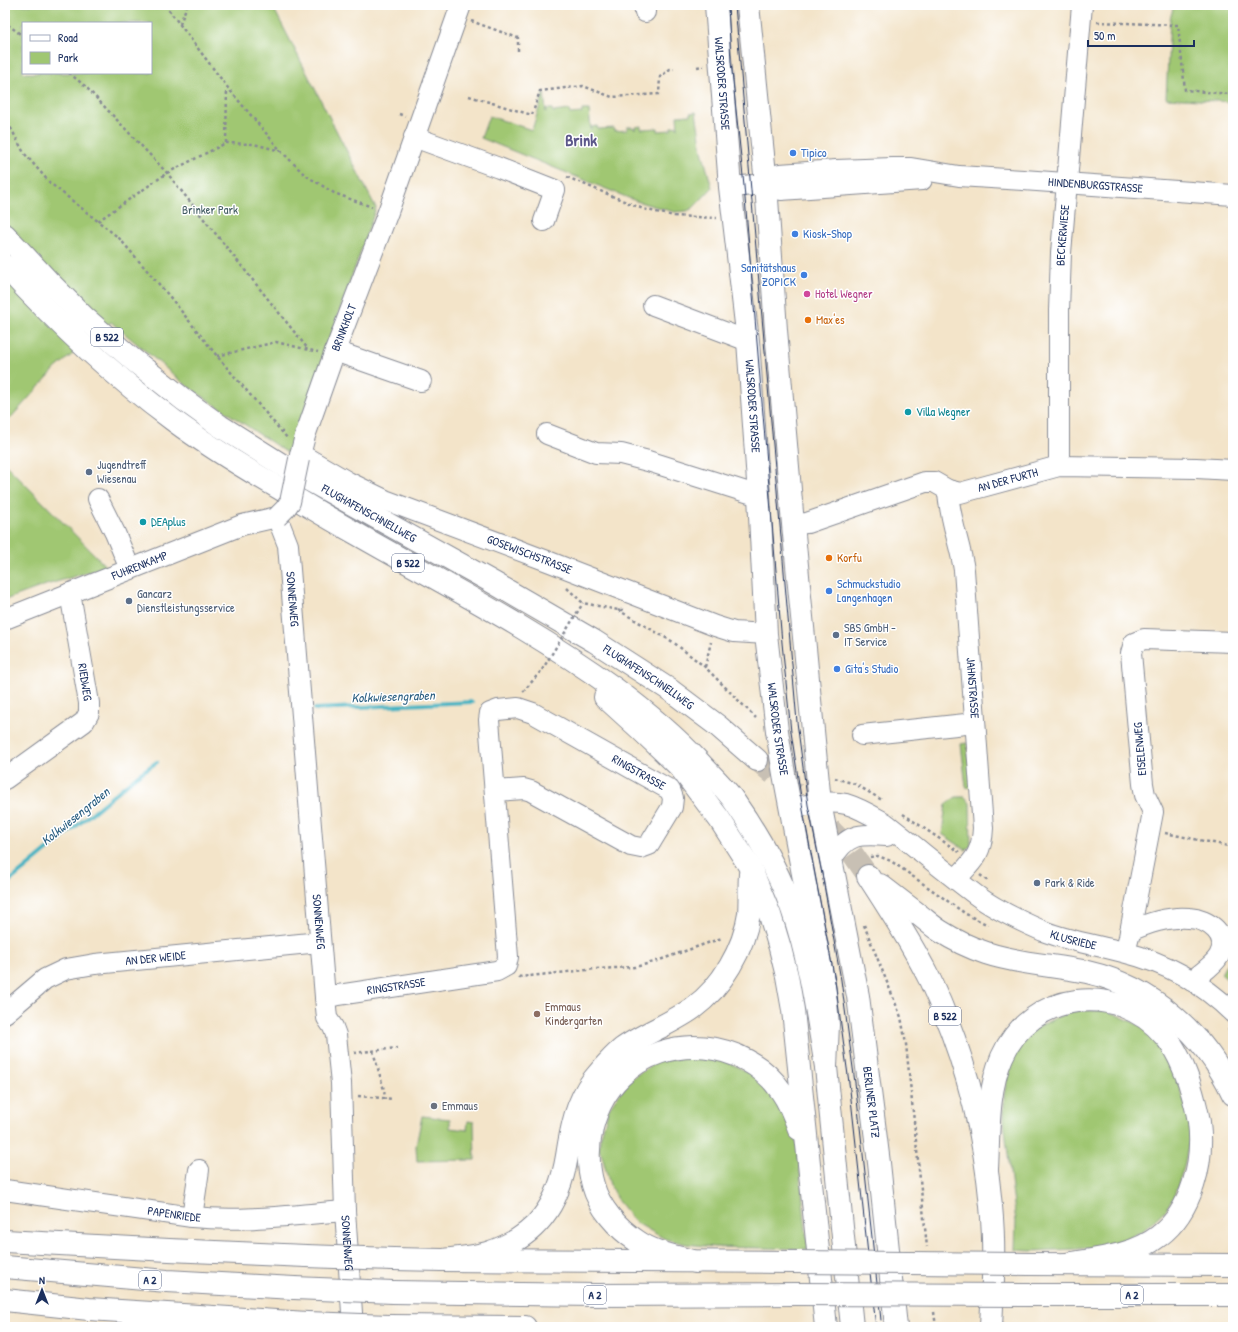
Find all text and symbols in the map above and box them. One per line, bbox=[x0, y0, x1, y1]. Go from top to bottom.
legend bbox=[22, 22, 152, 74]
scale bar bbox=[1088, 22, 1194, 48]
text: 50 m bbox=[1094, 27, 1115, 44]
text: Road bbox=[58, 29, 78, 46]
street label: WALSRODER STRASSE bbox=[711, 37, 735, 132]
text: Park bbox=[58, 49, 78, 66]
district label: Brink bbox=[565, 129, 597, 151]
place label: Tipico bbox=[801, 144, 827, 161]
marker: Tipico bbox=[788, 148, 798, 158]
street label: HINDENBURGSTRASSE bbox=[1048, 173, 1144, 197]
park label: Brinker Park bbox=[182, 201, 238, 218]
street label: BECKERWIESE bbox=[1052, 203, 1073, 266]
place label: Kiosk-Shop bbox=[803, 225, 852, 242]
marker: Kiosk-Shop bbox=[790, 229, 800, 239]
place label: Sanitätshaus ZOPICK bbox=[741, 259, 797, 290]
marker: Sanitätshaus ZOPICK bbox=[799, 270, 809, 280]
place label: Hotel Wegner bbox=[815, 285, 873, 302]
marker: Hotel Wegner bbox=[802, 289, 812, 299]
street label: BRINKHOLT bbox=[327, 301, 360, 354]
place label: Max'es bbox=[816, 311, 845, 328]
marker: Max'es bbox=[803, 315, 813, 325]
road number: B 522 bbox=[91, 328, 123, 346]
street label: WALSRODER STRASSE bbox=[741, 359, 765, 454]
place label: Villa Wegner bbox=[916, 403, 971, 420]
marker: Villa Wegner bbox=[903, 407, 913, 417]
place label: Jugendtreff Wiesenau bbox=[97, 456, 147, 487]
street label: AN DER FURTH bbox=[975, 463, 1040, 496]
marker: Jugendtreff Wiesenau bbox=[84, 467, 94, 477]
street label: FLUGHAFENSCHNELLWEG bbox=[318, 479, 420, 546]
place label: DEAplus bbox=[151, 513, 186, 530]
marker: DEAplus bbox=[138, 517, 148, 527]
street label: GOSEWISCHSTRASSE bbox=[484, 530, 575, 578]
street label: FUHRENKAMP bbox=[108, 546, 170, 584]
place label: Korfu bbox=[837, 549, 862, 566]
marker: Korfu bbox=[824, 553, 834, 563]
road number: B 522 bbox=[392, 554, 424, 572]
street label: SONNENWEG bbox=[282, 571, 304, 627]
place label: Schmuckstudio Langenhagen bbox=[837, 575, 901, 606]
place label: Gancarz Dienstleistungsservice bbox=[137, 585, 235, 616]
marker: Schmuckstudio Langenhagen bbox=[824, 586, 834, 596]
marker: Gancarz Dienstleistungsservice bbox=[124, 596, 134, 606]
place label: SBS GmbH - IT Service bbox=[844, 619, 896, 650]
marker: SBS GmbH - IT Service bbox=[831, 630, 841, 640]
street label: FLUGHAFENSCHNELLWEG bbox=[599, 640, 698, 713]
street label: JAHNSTRASSE bbox=[962, 657, 984, 720]
place label: Gita's Studio bbox=[845, 660, 898, 677]
street label: RIEDWEG bbox=[74, 662, 97, 702]
marker: Gita's Studio bbox=[832, 664, 842, 674]
street label: WALSRODER STRASSE bbox=[764, 682, 793, 777]
water label: Kolkwiesengraben bbox=[351, 686, 436, 707]
street label: EISELENWEG bbox=[1129, 721, 1150, 776]
street label: RINGSTRASSE bbox=[609, 750, 670, 794]
water label: Kolkwiesengraben bbox=[37, 782, 115, 850]
place label: Park & Ride bbox=[1045, 874, 1095, 891]
marker: Park & Ride bbox=[1032, 878, 1042, 888]
street label: SONNENWEG bbox=[309, 894, 330, 950]
street label: KLUSRIEDE bbox=[1048, 925, 1099, 954]
street label: AN DER WEIDE bbox=[124, 946, 187, 969]
street label: RINGSTRASSE bbox=[366, 973, 427, 999]
place label: Emmaus Kindergarten bbox=[545, 998, 602, 1029]
road number: B 522 bbox=[929, 1007, 961, 1025]
marker: Emmaus Kindergarten bbox=[532, 1009, 542, 1019]
street label: BERLINER PLATZ bbox=[859, 1065, 885, 1139]
place label: Emmaus bbox=[442, 1097, 478, 1114]
marker: Emmaus bbox=[429, 1101, 439, 1111]
street label: PAPENRIEDE bbox=[147, 1202, 202, 1226]
street label: SONNENWEG bbox=[337, 1215, 358, 1271]
north arrow bbox=[22, 1270, 62, 1310]
road number: A 2 bbox=[139, 1271, 161, 1289]
text: N bbox=[39, 1273, 45, 1287]
road number: A 2 bbox=[584, 1286, 606, 1304]
road number: A 2 bbox=[1121, 1286, 1143, 1304]

